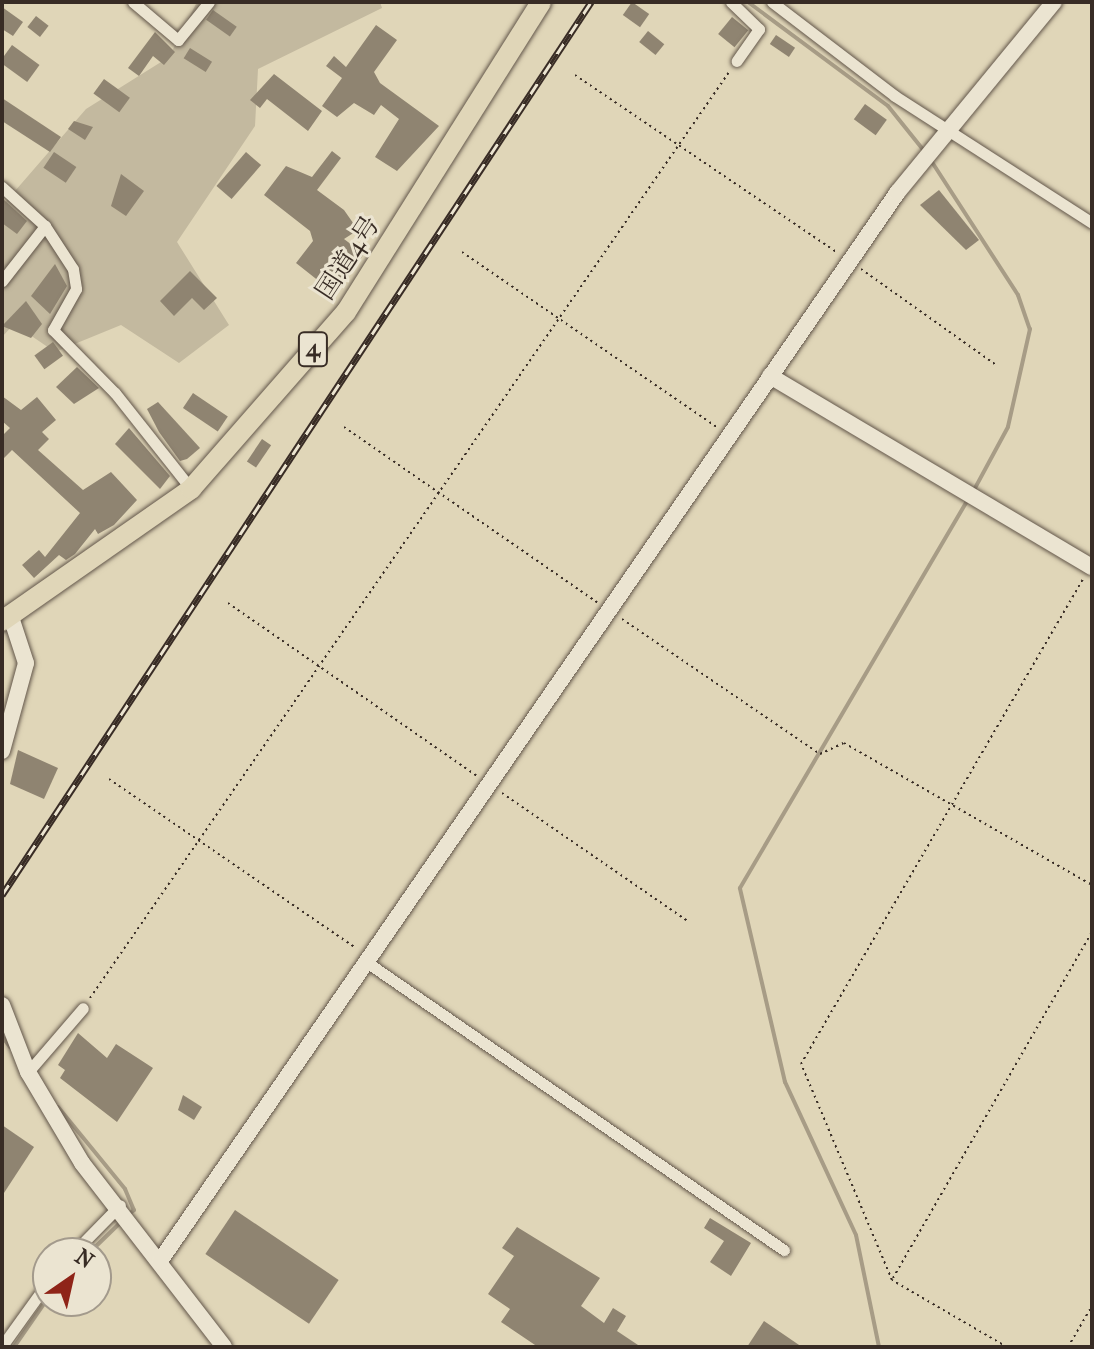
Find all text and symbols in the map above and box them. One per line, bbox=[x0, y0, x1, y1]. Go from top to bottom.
street label: 国道4号 bbox=[309, 210, 387, 306]
road number: 4 bbox=[297, 329, 329, 369]
north arrow bbox=[32, 1237, 112, 1317]
text: N bbox=[70, 1243, 98, 1274]

